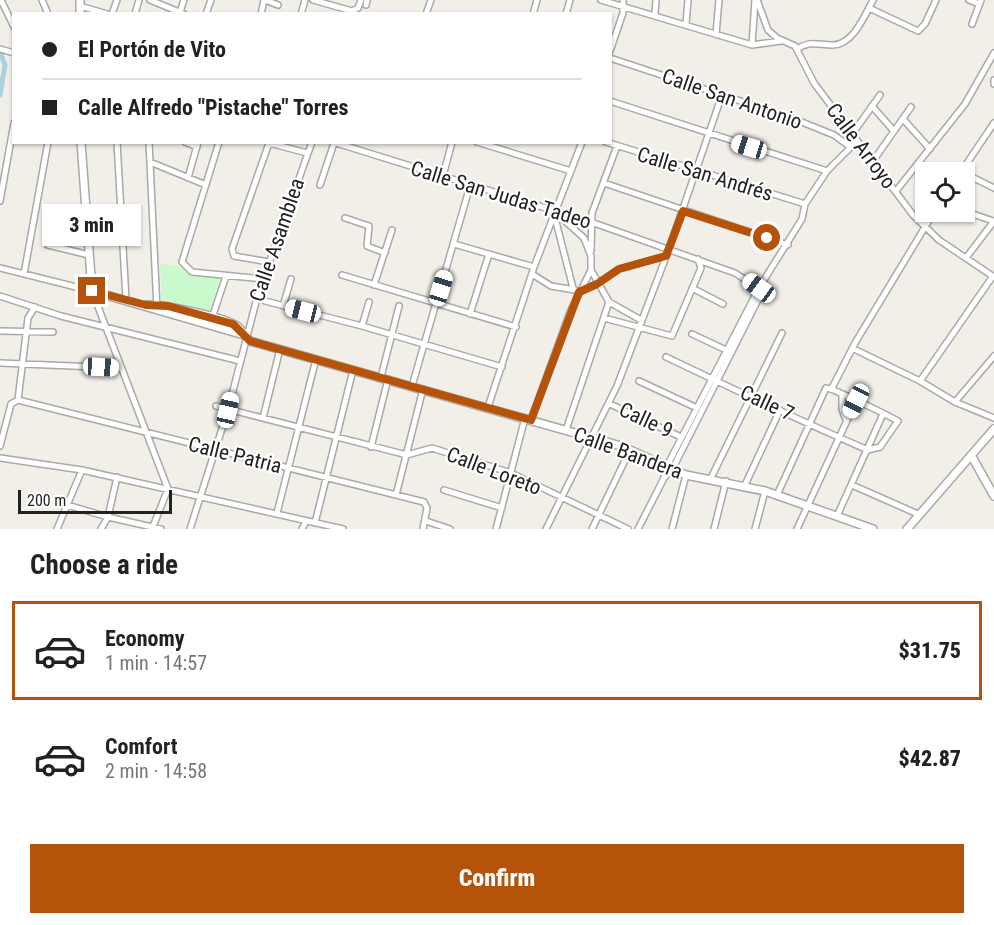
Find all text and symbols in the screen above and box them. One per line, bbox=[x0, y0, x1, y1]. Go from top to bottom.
text: El Portón de Vito bbox=[78, 37, 226, 62]
street label: Calle San Antonio bbox=[659, 64, 805, 134]
text: Calle Alfredo "Pistache" Torres bbox=[78, 95, 349, 120]
street label: Calle Arroyo bbox=[821, 99, 901, 193]
car bbox=[729, 133, 769, 161]
street label: Calle San Andrés bbox=[634, 142, 776, 206]
street label: Calle San Judas Tadeo bbox=[408, 156, 594, 234]
map controls bbox=[915, 162, 975, 222]
button: locate bbox=[915, 162, 975, 222]
street label: Calle Asamblea bbox=[245, 175, 309, 305]
callout: 3 min bbox=[42, 204, 142, 246]
text: 3 min bbox=[69, 213, 114, 237]
route start bbox=[753, 224, 780, 251]
car bbox=[427, 268, 455, 308]
car bbox=[739, 270, 779, 306]
route end bbox=[78, 277, 105, 304]
car bbox=[283, 298, 323, 324]
car bbox=[83, 357, 119, 377]
street label: Calle 7 bbox=[736, 380, 798, 426]
car bbox=[840, 381, 872, 421]
car bbox=[215, 390, 241, 430]
street label: Calle 9 bbox=[615, 397, 677, 443]
street label: Calle Bandera bbox=[570, 422, 686, 484]
street label: Calle Patria bbox=[186, 432, 284, 478]
street label: Calle Loreto bbox=[443, 442, 545, 500]
scale bar bbox=[18, 487, 172, 514]
text: 200 m bbox=[27, 491, 66, 510]
text: Choose a ride bbox=[30, 549, 178, 581]
icon: car bbox=[33, 624, 87, 678]
text: Economy bbox=[105, 626, 185, 651]
text: $31.75 bbox=[899, 638, 961, 663]
text: 1 min · 14:57 bbox=[105, 651, 207, 675]
icon: car bbox=[33, 732, 87, 786]
text: Comfort bbox=[105, 734, 178, 759]
text: $42.87 bbox=[899, 746, 961, 771]
text: 2 min · 14:58 bbox=[105, 759, 207, 783]
button: Confirm bbox=[30, 844, 964, 913]

